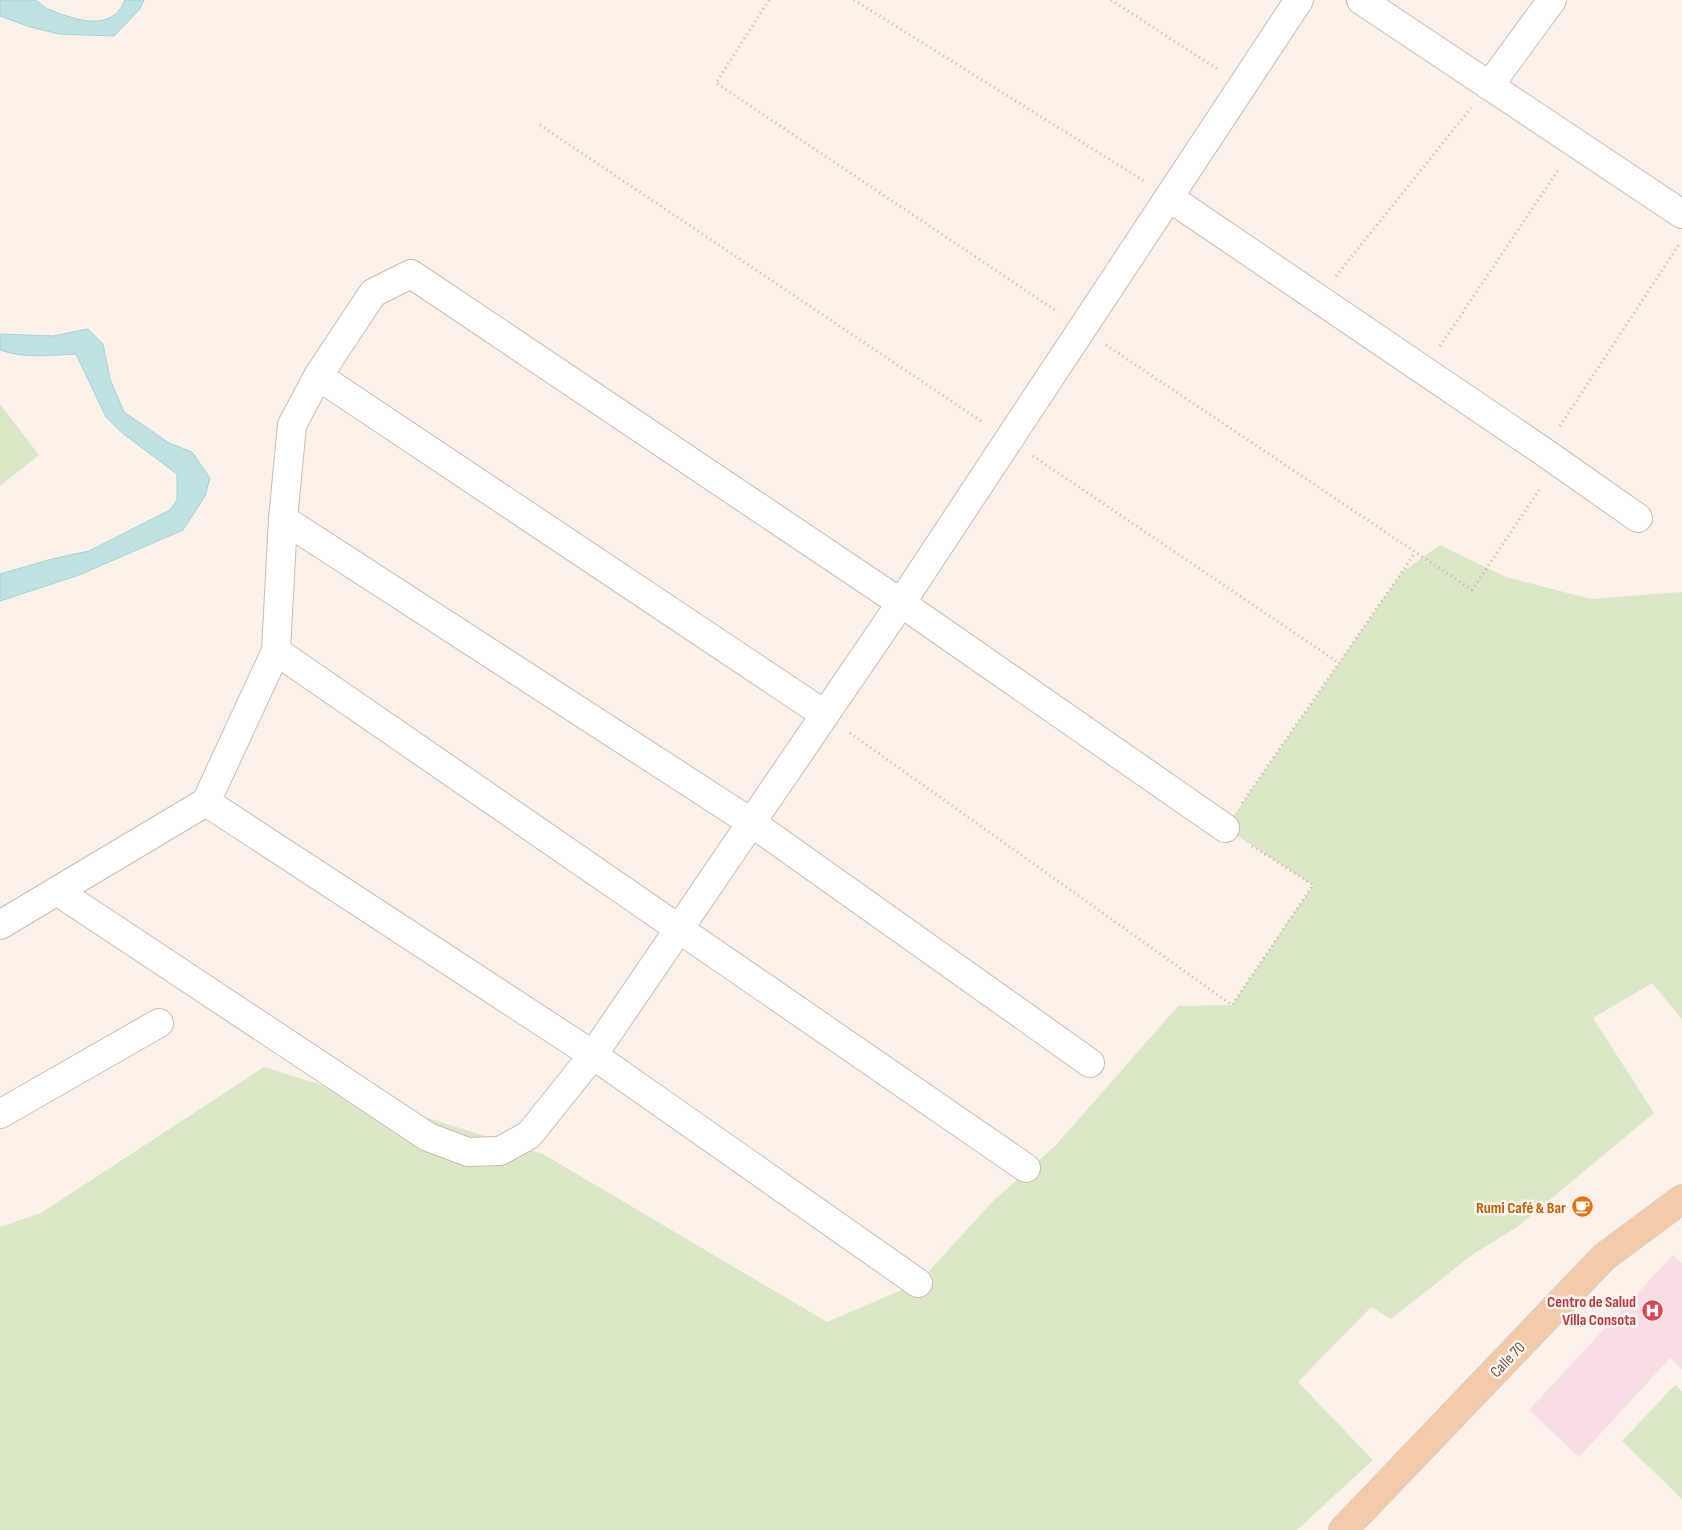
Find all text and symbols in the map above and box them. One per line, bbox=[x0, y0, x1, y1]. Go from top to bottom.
cafe icon: Rumi Café & Bar bbox=[1570, 1195, 1594, 1219]
place label: Rumi Café & Bar bbox=[1476, 1199, 1566, 1218]
place label: Centro de Salud Villa Consota bbox=[1547, 1293, 1636, 1330]
hospital icon: Centro de Salud Villa Consota bbox=[1640, 1298, 1664, 1322]
street label: Calle 70 bbox=[1487, 1338, 1530, 1382]

